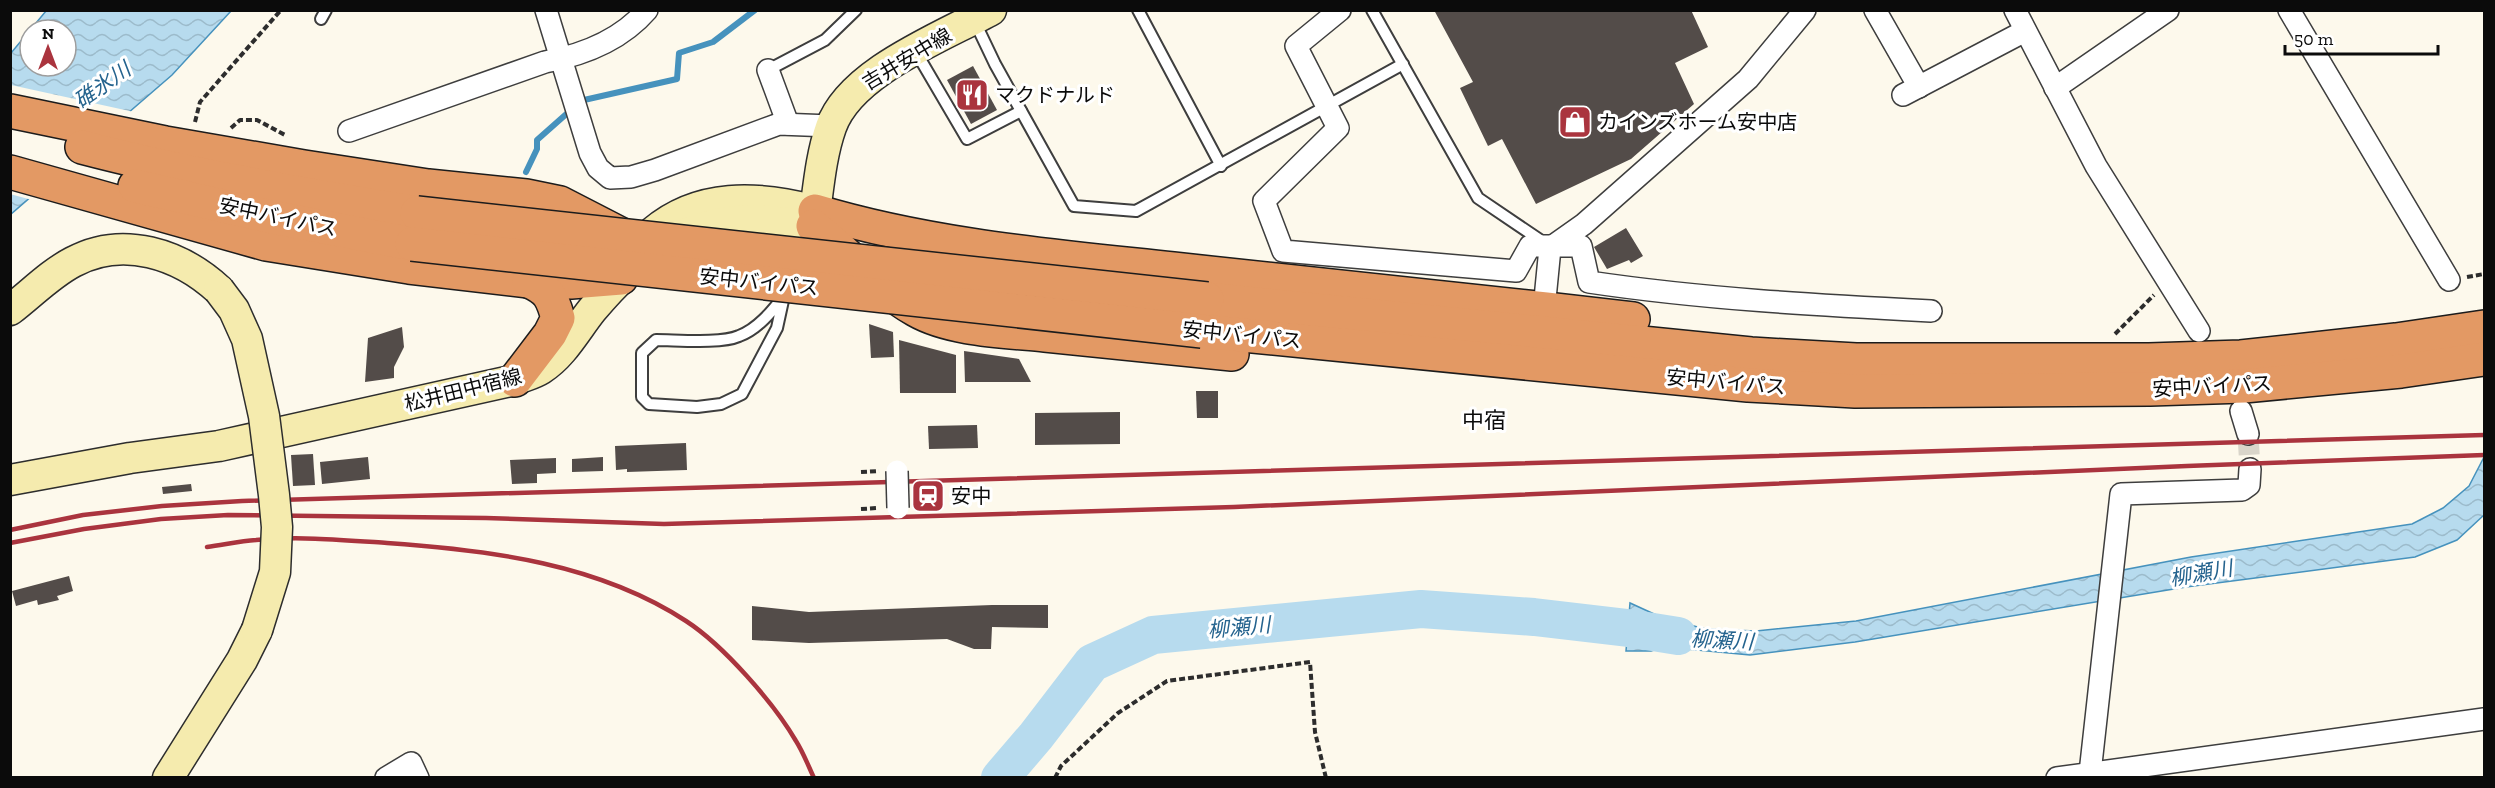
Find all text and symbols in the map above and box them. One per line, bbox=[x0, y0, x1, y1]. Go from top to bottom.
north arrow bbox=[18, 18, 78, 78]
scale bar bbox=[2285, 18, 2438, 56]
street label: 吉井安中線 bbox=[858, 23, 956, 95]
text: N bbox=[42, 24, 54, 43]
text: 50 m bbox=[2294, 28, 2334, 50]
water label: 碓氷川 bbox=[69, 56, 137, 113]
restaurant icon: マクドナルド bbox=[954, 77, 990, 113]
place label: マクドナルド bbox=[995, 83, 1115, 107]
shop icon: カインズホーム安中店 bbox=[1557, 104, 1593, 140]
place label: カインズホーム安中店 bbox=[1598, 110, 1797, 134]
street label: 安中バイパス bbox=[217, 193, 339, 241]
street label: 安中バイパス bbox=[698, 264, 820, 300]
street label: 安中バイパス bbox=[1181, 317, 1303, 353]
street label: 松井田中宿線 bbox=[402, 364, 524, 416]
street label: 安中バイパス bbox=[1665, 365, 1787, 399]
street label: 安中バイパス bbox=[2152, 371, 2272, 401]
district label: 中宿 bbox=[1462, 407, 1506, 434]
station icon: 安中 bbox=[910, 478, 946, 514]
place label: 安中 bbox=[951, 484, 991, 508]
water label: 柳瀬川 bbox=[2168, 555, 2236, 591]
water label: 柳瀬川 bbox=[1207, 612, 1273, 642]
water label: 柳瀬川 bbox=[1690, 626, 1756, 654]

